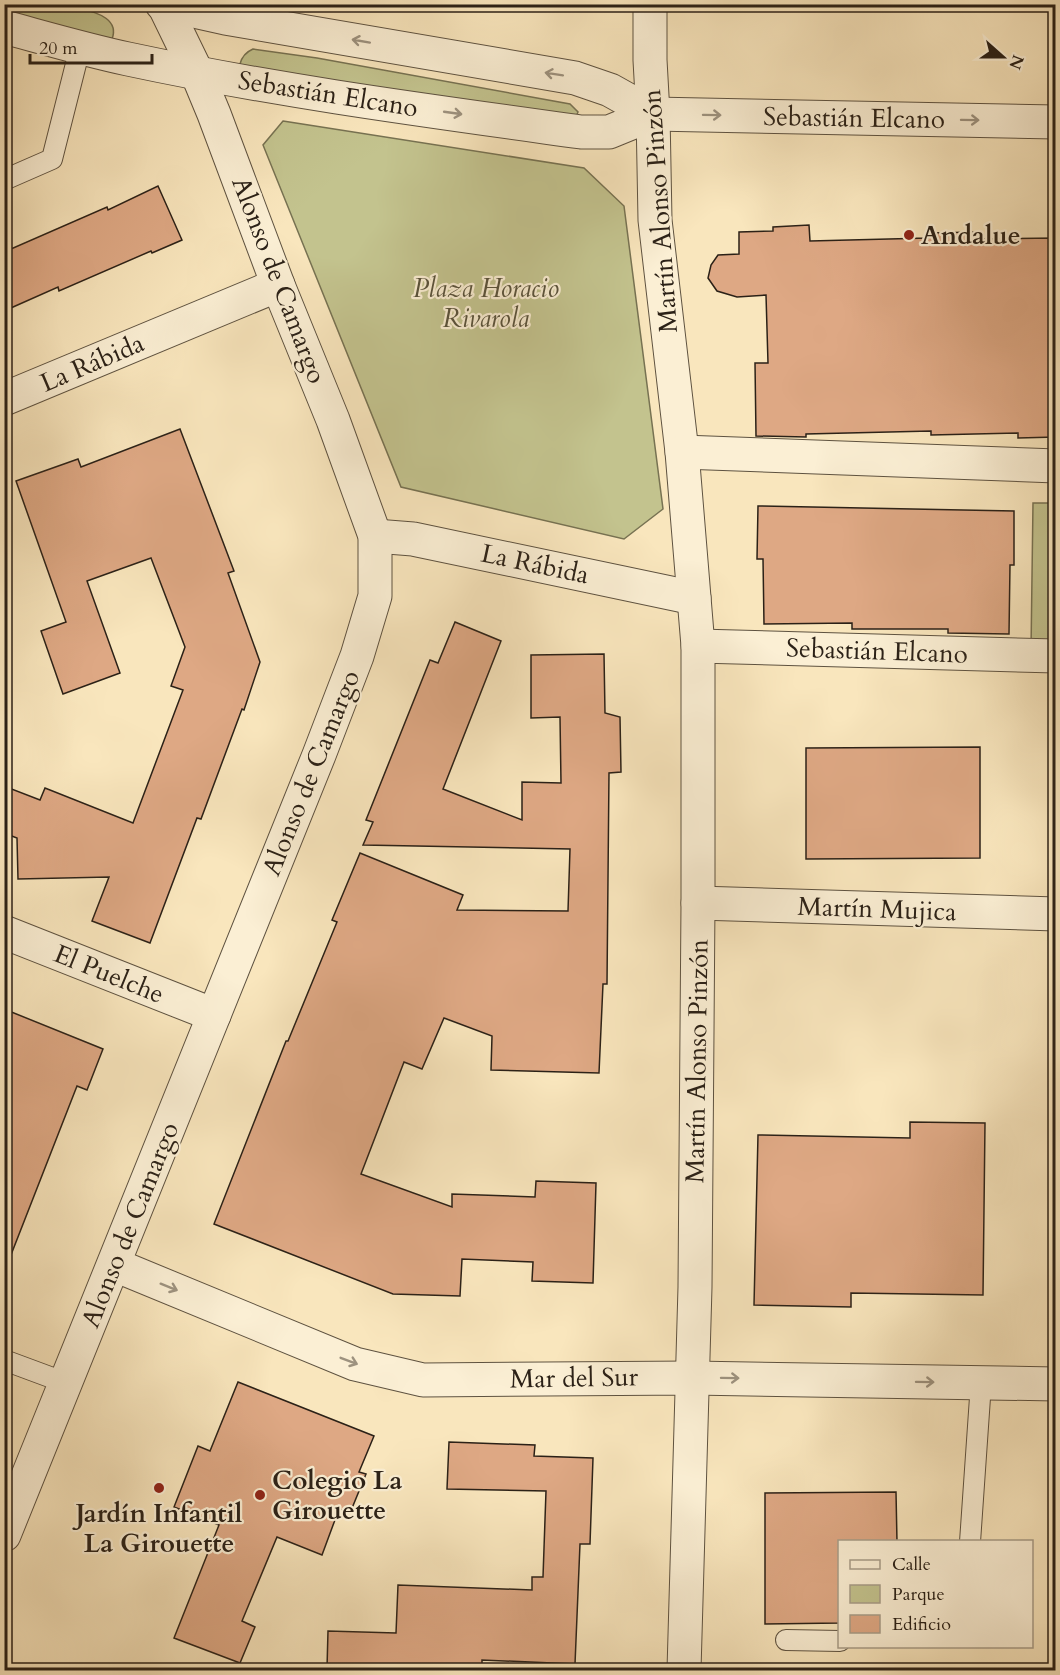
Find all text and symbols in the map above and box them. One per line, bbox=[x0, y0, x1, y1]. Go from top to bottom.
scale bar bbox=[30, 27, 152, 65]
north arrow bbox=[973, 27, 1033, 87]
text: 20 m bbox=[39, 36, 78, 61]
one-way arrow bbox=[352, 36, 372, 47]
text: N bbox=[1003, 52, 1029, 73]
street label: Sebastián Elcano bbox=[235, 62, 421, 126]
one-way arrow bbox=[544, 68, 564, 79]
street label: Martín Alonso Pinzón bbox=[634, 88, 686, 334]
street label: Sebastián Elcano bbox=[763, 99, 945, 137]
one-way arrow bbox=[443, 108, 463, 119]
one-way arrow bbox=[701, 109, 721, 121]
one-way arrow bbox=[959, 114, 979, 126]
street label: Alonso de Camargo bbox=[223, 172, 335, 388]
place label: Andalue bbox=[921, 218, 1021, 253]
marker: Andalue bbox=[902, 228, 916, 242]
park label: Plaza Horacio Rivarola bbox=[413, 271, 559, 336]
street label: La Rábida bbox=[35, 325, 149, 401]
street label: La Rábida bbox=[478, 535, 592, 593]
street label: Sebastián Elcano bbox=[786, 630, 968, 672]
street label: Alonso de Camargo bbox=[254, 665, 368, 881]
street label: Martín Mujica bbox=[797, 889, 957, 929]
street label: El Puelche bbox=[49, 936, 169, 1012]
street label: Martín Alonso Pinzón bbox=[677, 938, 717, 1183]
street label: Alonso de Camargo bbox=[73, 1117, 187, 1333]
one-way arrow bbox=[159, 1282, 177, 1293]
one-way arrow bbox=[339, 1357, 358, 1368]
street label: Mar del Sur bbox=[510, 1359, 639, 1397]
one-way arrow bbox=[720, 1373, 740, 1384]
one-way arrow bbox=[915, 1376, 935, 1388]
place label: Colegio La Girouette bbox=[272, 1463, 403, 1528]
marker: Jardín Infantil La Girouette bbox=[152, 1481, 166, 1495]
marker: Colegio La Girouette bbox=[253, 1488, 267, 1502]
place label: Jardín Infantil La Girouette bbox=[72, 1496, 243, 1561]
legend bbox=[838, 1540, 1033, 1648]
text: Calle bbox=[892, 1552, 931, 1577]
text: Parque bbox=[892, 1582, 945, 1607]
text: Edificio bbox=[892, 1612, 951, 1637]

